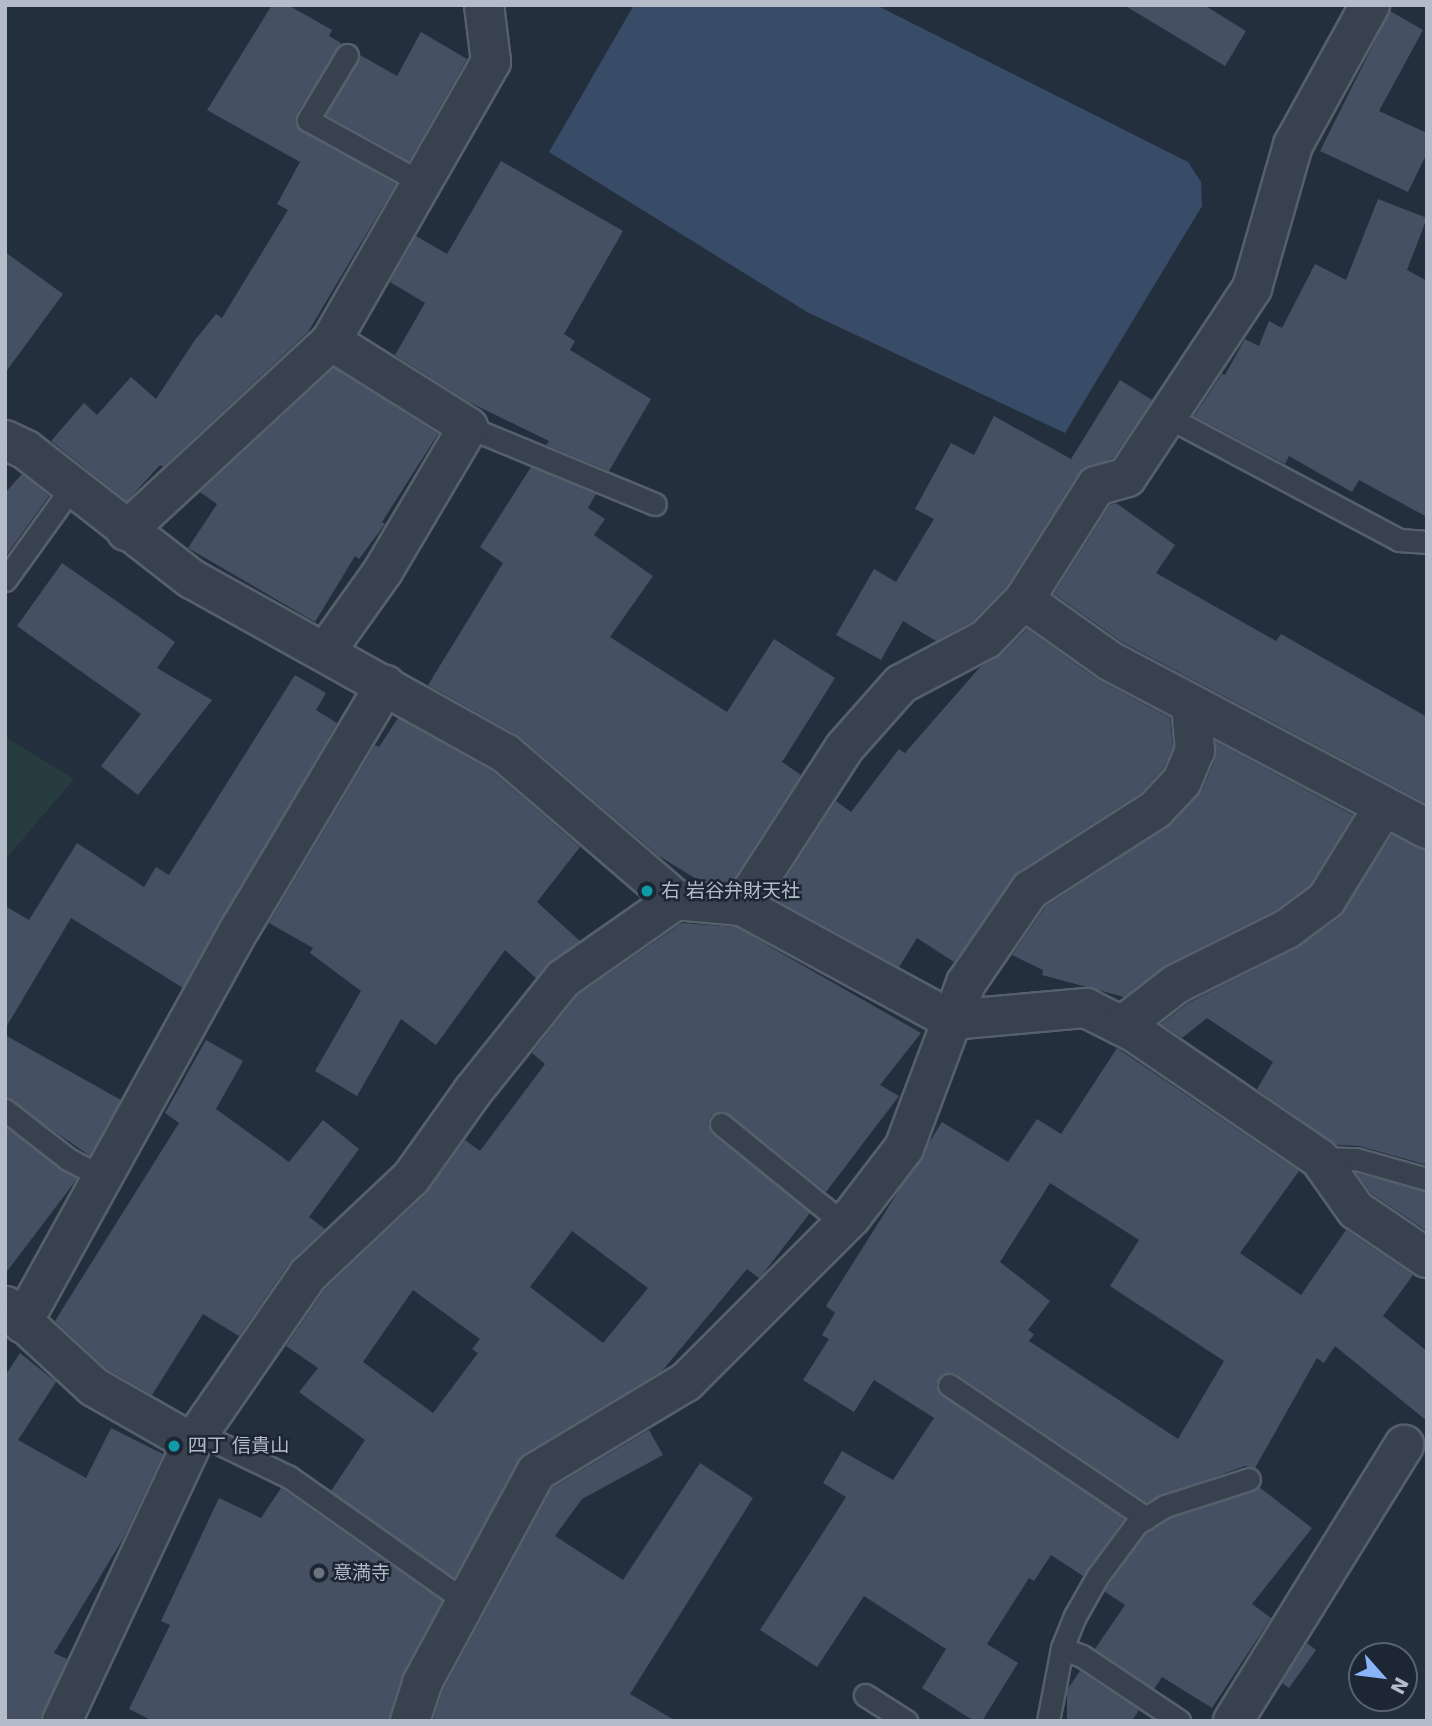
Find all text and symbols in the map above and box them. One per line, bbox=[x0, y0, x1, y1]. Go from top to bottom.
place label: 右 岩谷弁財天社 bbox=[661, 880, 800, 902]
marker: 右 岩谷弁財天社 bbox=[639, 883, 655, 899]
place label: 四丁 信貴山 bbox=[188, 1435, 289, 1457]
marker: 四丁 信貴山 bbox=[166, 1438, 182, 1454]
place label: 意満寺 bbox=[333, 1562, 390, 1584]
marker: 意満寺 bbox=[311, 1565, 327, 1581]
north arrow bbox=[1348, 1642, 1418, 1712]
text: N bbox=[1386, 1674, 1413, 1698]

